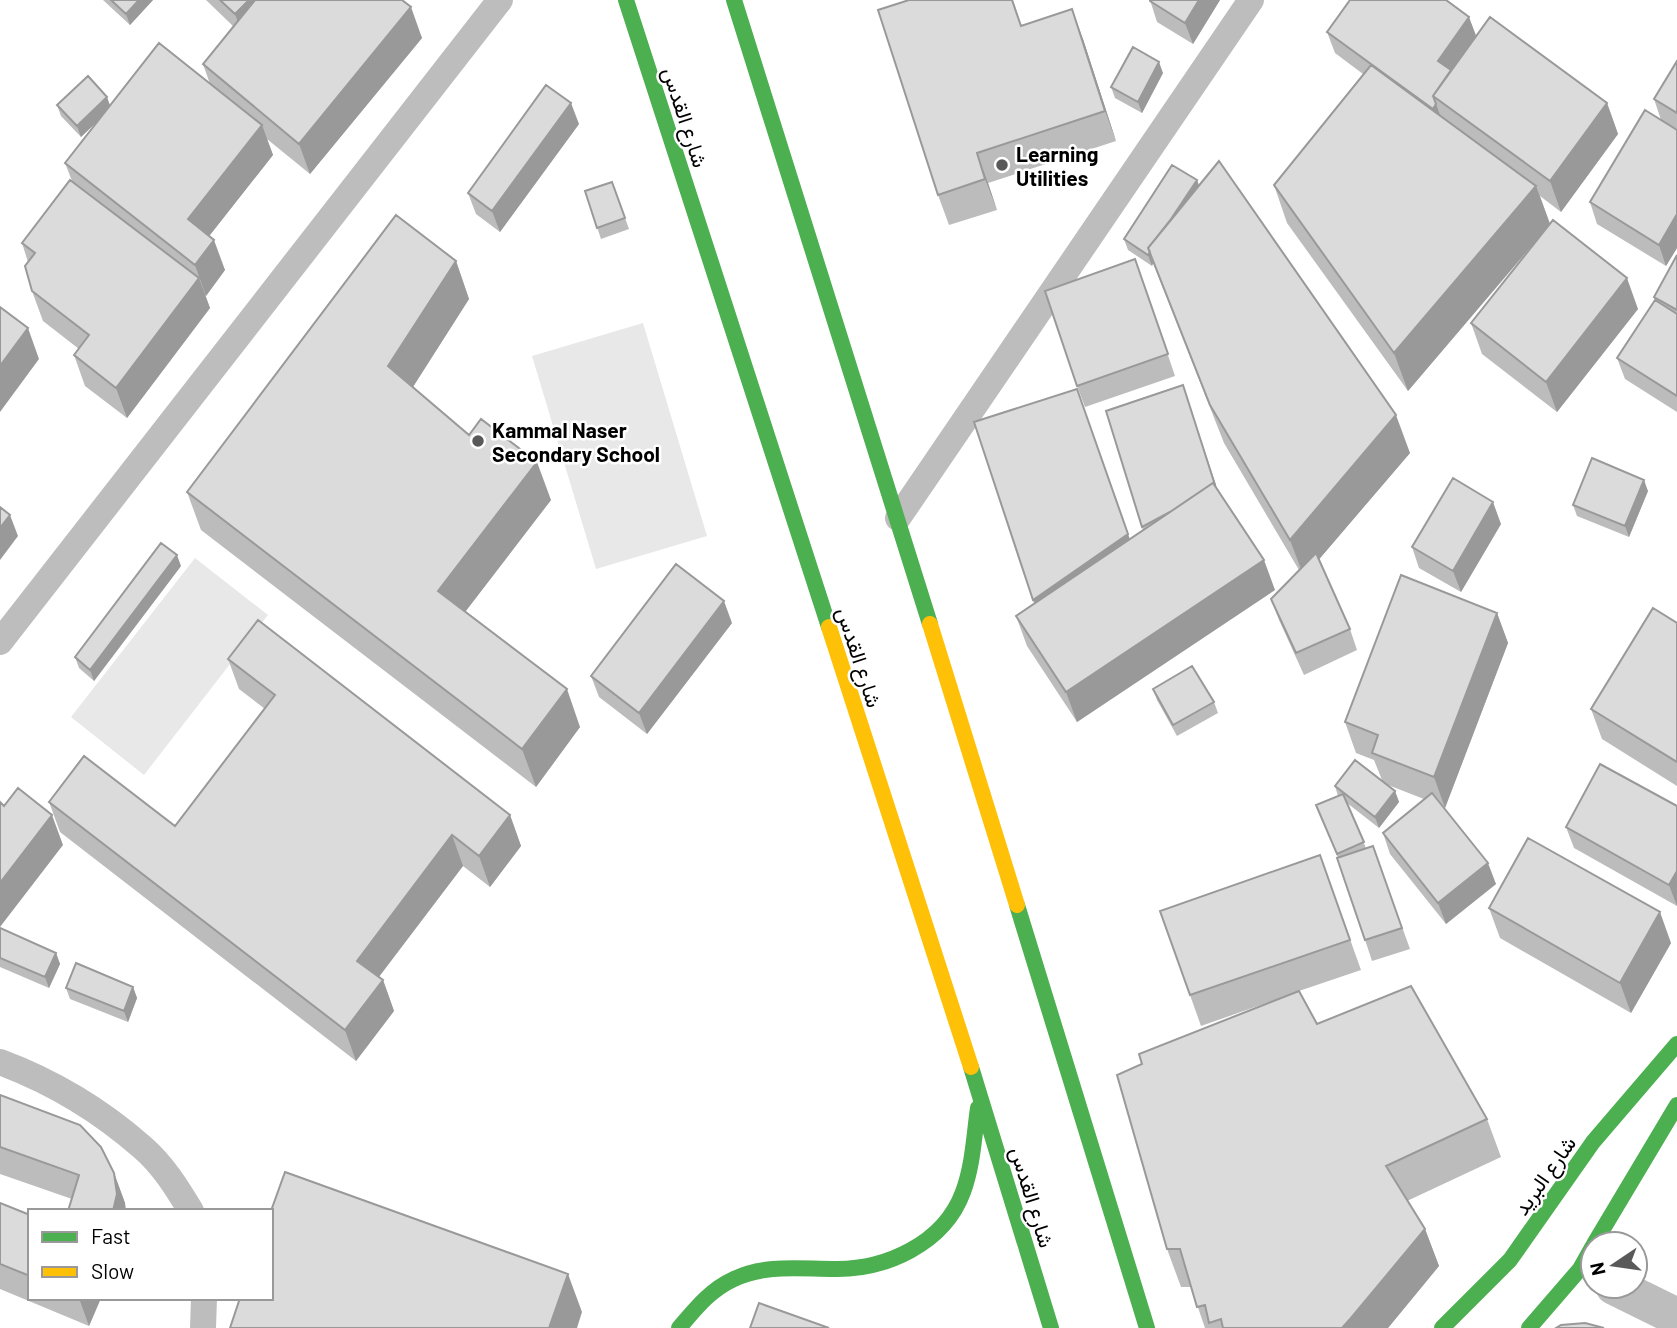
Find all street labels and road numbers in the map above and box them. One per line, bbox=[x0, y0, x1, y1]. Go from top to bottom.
street label: شارع القدس bbox=[655, 64, 714, 171]
street label: شارع القدس bbox=[829, 604, 888, 711]
street label: شارع البريد bbox=[1508, 1131, 1583, 1221]
street label: شارع القدس bbox=[1003, 1144, 1060, 1251]

